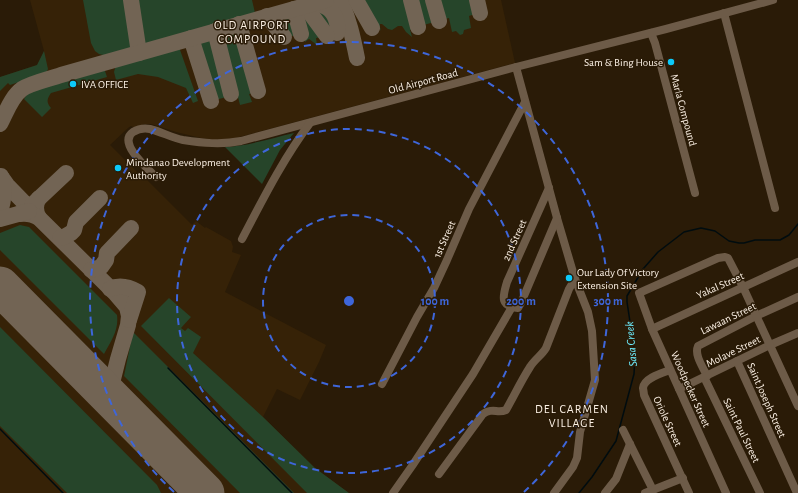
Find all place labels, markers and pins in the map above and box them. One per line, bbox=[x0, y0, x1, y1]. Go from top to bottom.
place label: Sam & Bing House bbox=[584, 57, 663, 68]
marker: Sam & Bing House bbox=[666, 57, 676, 67]
marker: IVA OFFICE bbox=[68, 79, 78, 89]
place label: IVA OFFICE bbox=[81, 79, 129, 90]
place label: Mindanao Development Authority bbox=[126, 157, 231, 181]
marker: Mindanao Development Authority bbox=[113, 163, 123, 173]
place label: Our Lady Of Victory Extension Site bbox=[577, 267, 659, 291]
marker: Our Lady Of Victory Extension Site bbox=[564, 273, 574, 283]
centre of rings bbox=[342, 294, 356, 308]

